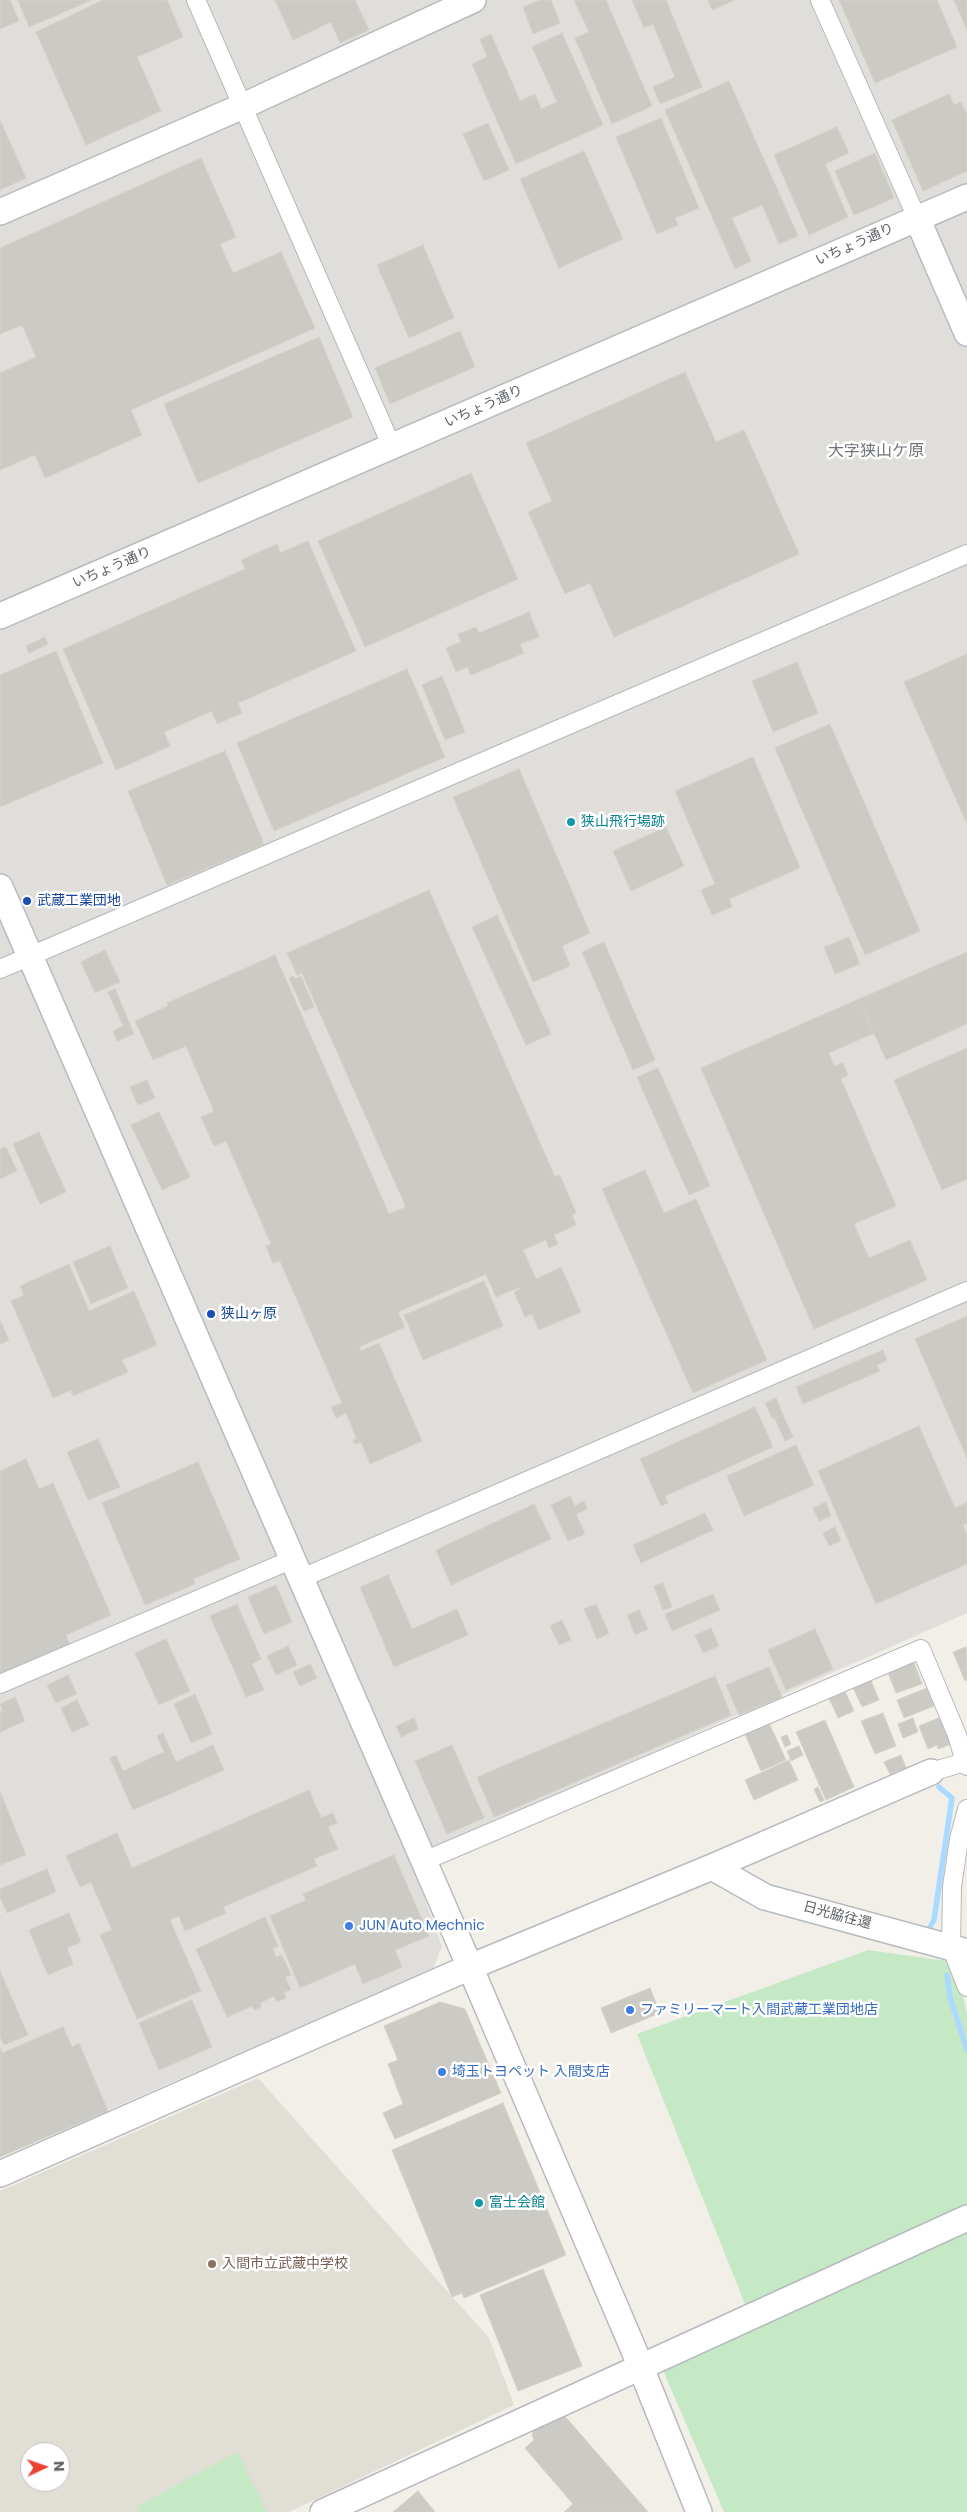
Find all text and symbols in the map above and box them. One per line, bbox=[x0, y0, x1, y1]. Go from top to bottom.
street label: いちょう通り bbox=[813, 220, 897, 270]
street label: いちょう通り bbox=[442, 382, 526, 432]
district label: 大字狭山ケ原 bbox=[828, 442, 924, 462]
street label: いちょう通り bbox=[70, 544, 154, 592]
place label: 狭山飛行場跡 bbox=[581, 814, 665, 830]
marker: 狭山飛行場跡 bbox=[565, 816, 577, 828]
place label: 武蔵工業団地 bbox=[37, 893, 121, 909]
marker: 武蔵工業団地 bbox=[21, 895, 33, 907]
place label: 狭山ヶ原 bbox=[221, 1306, 277, 1322]
marker: 狭山ヶ原 bbox=[205, 1308, 217, 1320]
street label: 日光脇往還 bbox=[801, 1899, 873, 1933]
place label: JUN Auto Mechnic bbox=[359, 1918, 485, 1934]
marker: JUN Auto Mechnic bbox=[343, 1920, 355, 1932]
place label: ファミリーマート入間武蔵工業団地店 bbox=[640, 2002, 878, 2018]
marker: ファミリーマート入間武蔵工業団地店 bbox=[624, 2004, 636, 2016]
place label: 埼玉トヨペット 入間支店 bbox=[452, 2064, 610, 2080]
marker: 埼玉トヨペット 入間支店 bbox=[436, 2066, 448, 2078]
place label: 富士会館 bbox=[489, 2195, 545, 2211]
marker: 富士会館 bbox=[473, 2197, 485, 2209]
place label: 入間市立武蔵中学校 bbox=[222, 2256, 348, 2272]
marker: 入間市立武蔵中学校 bbox=[206, 2258, 218, 2270]
north arrow bbox=[20, 2442, 70, 2492]
text: N bbox=[49, 2460, 69, 2472]

